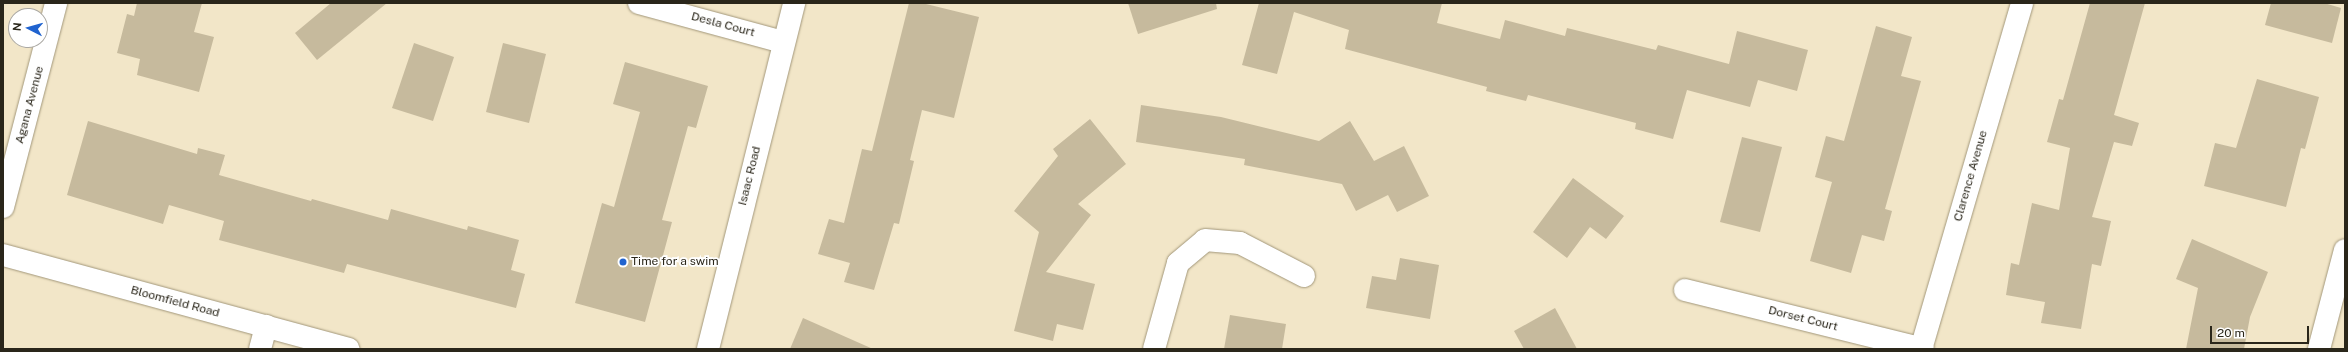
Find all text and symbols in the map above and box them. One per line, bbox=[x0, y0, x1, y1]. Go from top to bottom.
north arrow bbox=[8, 8, 48, 48]
street label: Desla Court bbox=[689, 10, 757, 40]
text: N bbox=[11, 22, 23, 32]
street label: Agana Avenue bbox=[13, 65, 47, 145]
street label: Clarence Avenue bbox=[1951, 129, 1991, 223]
street label: Isaac Road bbox=[736, 145, 764, 207]
place label: Time for a swim bbox=[631, 255, 719, 269]
marker: Time for a swim bbox=[618, 257, 628, 267]
street label: Bloomfield Road bbox=[129, 283, 221, 321]
street label: Dorset Court bbox=[1767, 303, 1839, 335]
scale bar bbox=[2212, 318, 2311, 344]
text: 20 m bbox=[2217, 326, 2245, 340]

